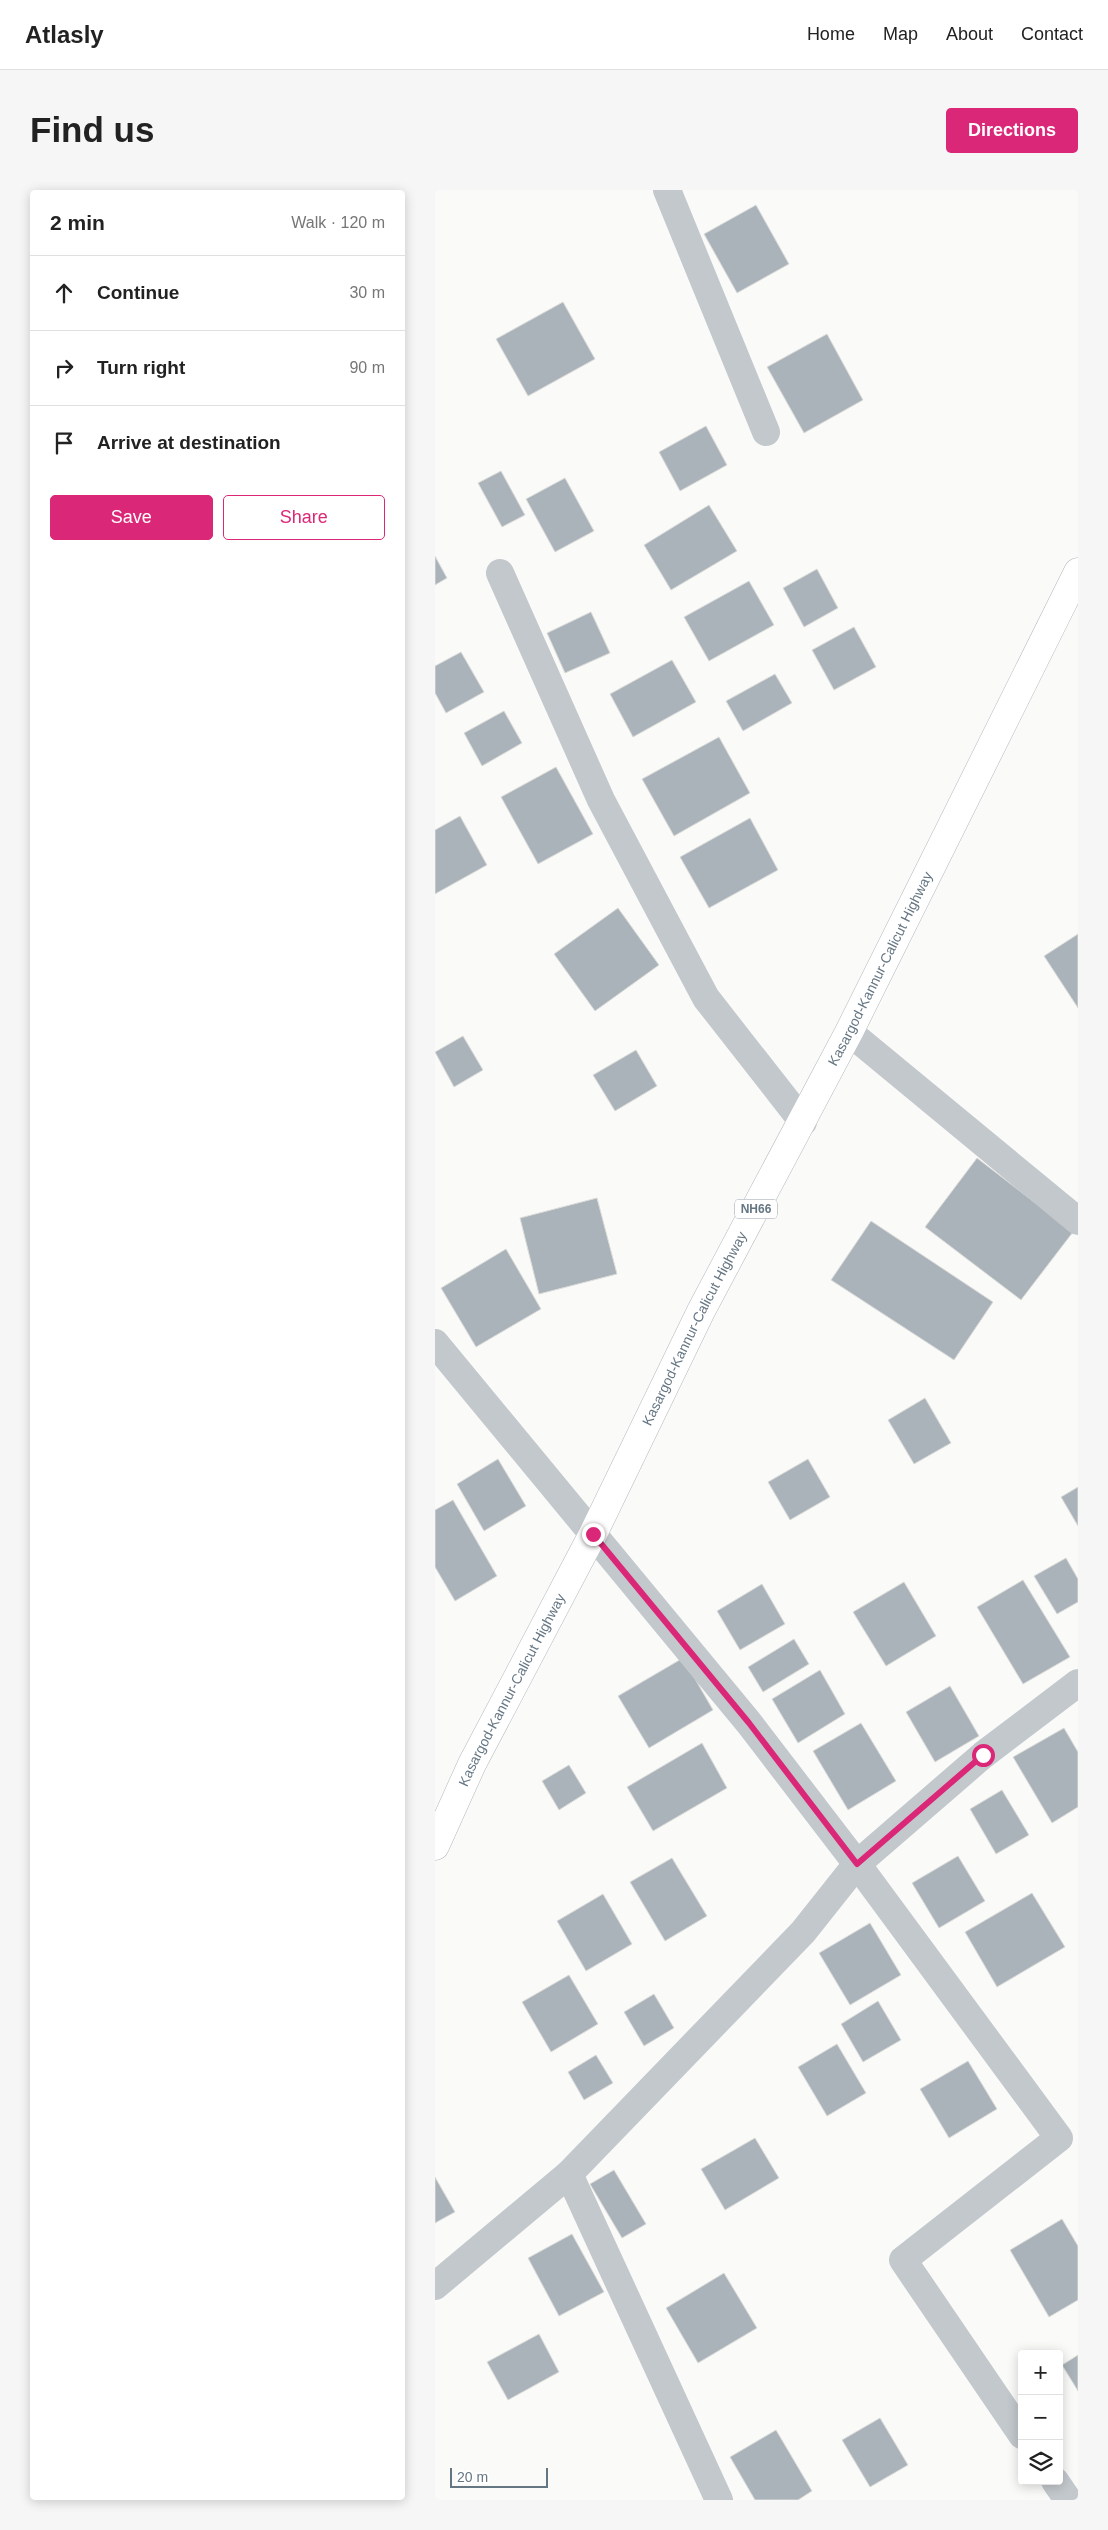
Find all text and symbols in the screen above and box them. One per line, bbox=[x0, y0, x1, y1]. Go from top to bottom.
text: Atlasly bbox=[25, 21, 104, 48]
text: Home bbox=[807, 24, 855, 44]
text: Map bbox=[883, 24, 918, 44]
text: About bbox=[946, 24, 993, 44]
text: Contact bbox=[1021, 24, 1083, 44]
button: Directions bbox=[946, 108, 1078, 153]
text: Find us bbox=[30, 110, 154, 149]
text: 2 min bbox=[50, 211, 105, 234]
text: Walk · 120 m bbox=[291, 214, 385, 231]
icon: ahead bbox=[50, 279, 78, 307]
text: Continue bbox=[97, 282, 179, 303]
text: 30 m bbox=[349, 284, 385, 301]
icon: right bbox=[50, 354, 78, 382]
text: Turn right bbox=[97, 357, 185, 378]
text: 90 m bbox=[349, 359, 385, 376]
icon: arrive bbox=[50, 429, 78, 457]
text: Arrive at destination bbox=[97, 432, 281, 453]
button: Save bbox=[50, 495, 213, 540]
button: Share bbox=[223, 495, 385, 540]
street label: Kasargod-Kannur-Calicut Highway bbox=[825, 869, 936, 1068]
road number: NH66 bbox=[735, 1200, 777, 1218]
street label: Kasargod-Kannur-Calicut Highway bbox=[639, 1229, 750, 1428]
route end bbox=[582, 1523, 605, 1546]
street label: Kasargod-Kannur-Calicut Highway bbox=[455, 1591, 568, 1789]
route start bbox=[972, 1744, 995, 1767]
map controls bbox=[1018, 2350, 1063, 2485]
button: + bbox=[1018, 2350, 1063, 2395]
button: − bbox=[1018, 2395, 1063, 2440]
button: layers bbox=[1018, 2440, 1063, 2485]
scale bar bbox=[450, 2465, 547, 2488]
text: 20 m bbox=[457, 2469, 488, 2485]

